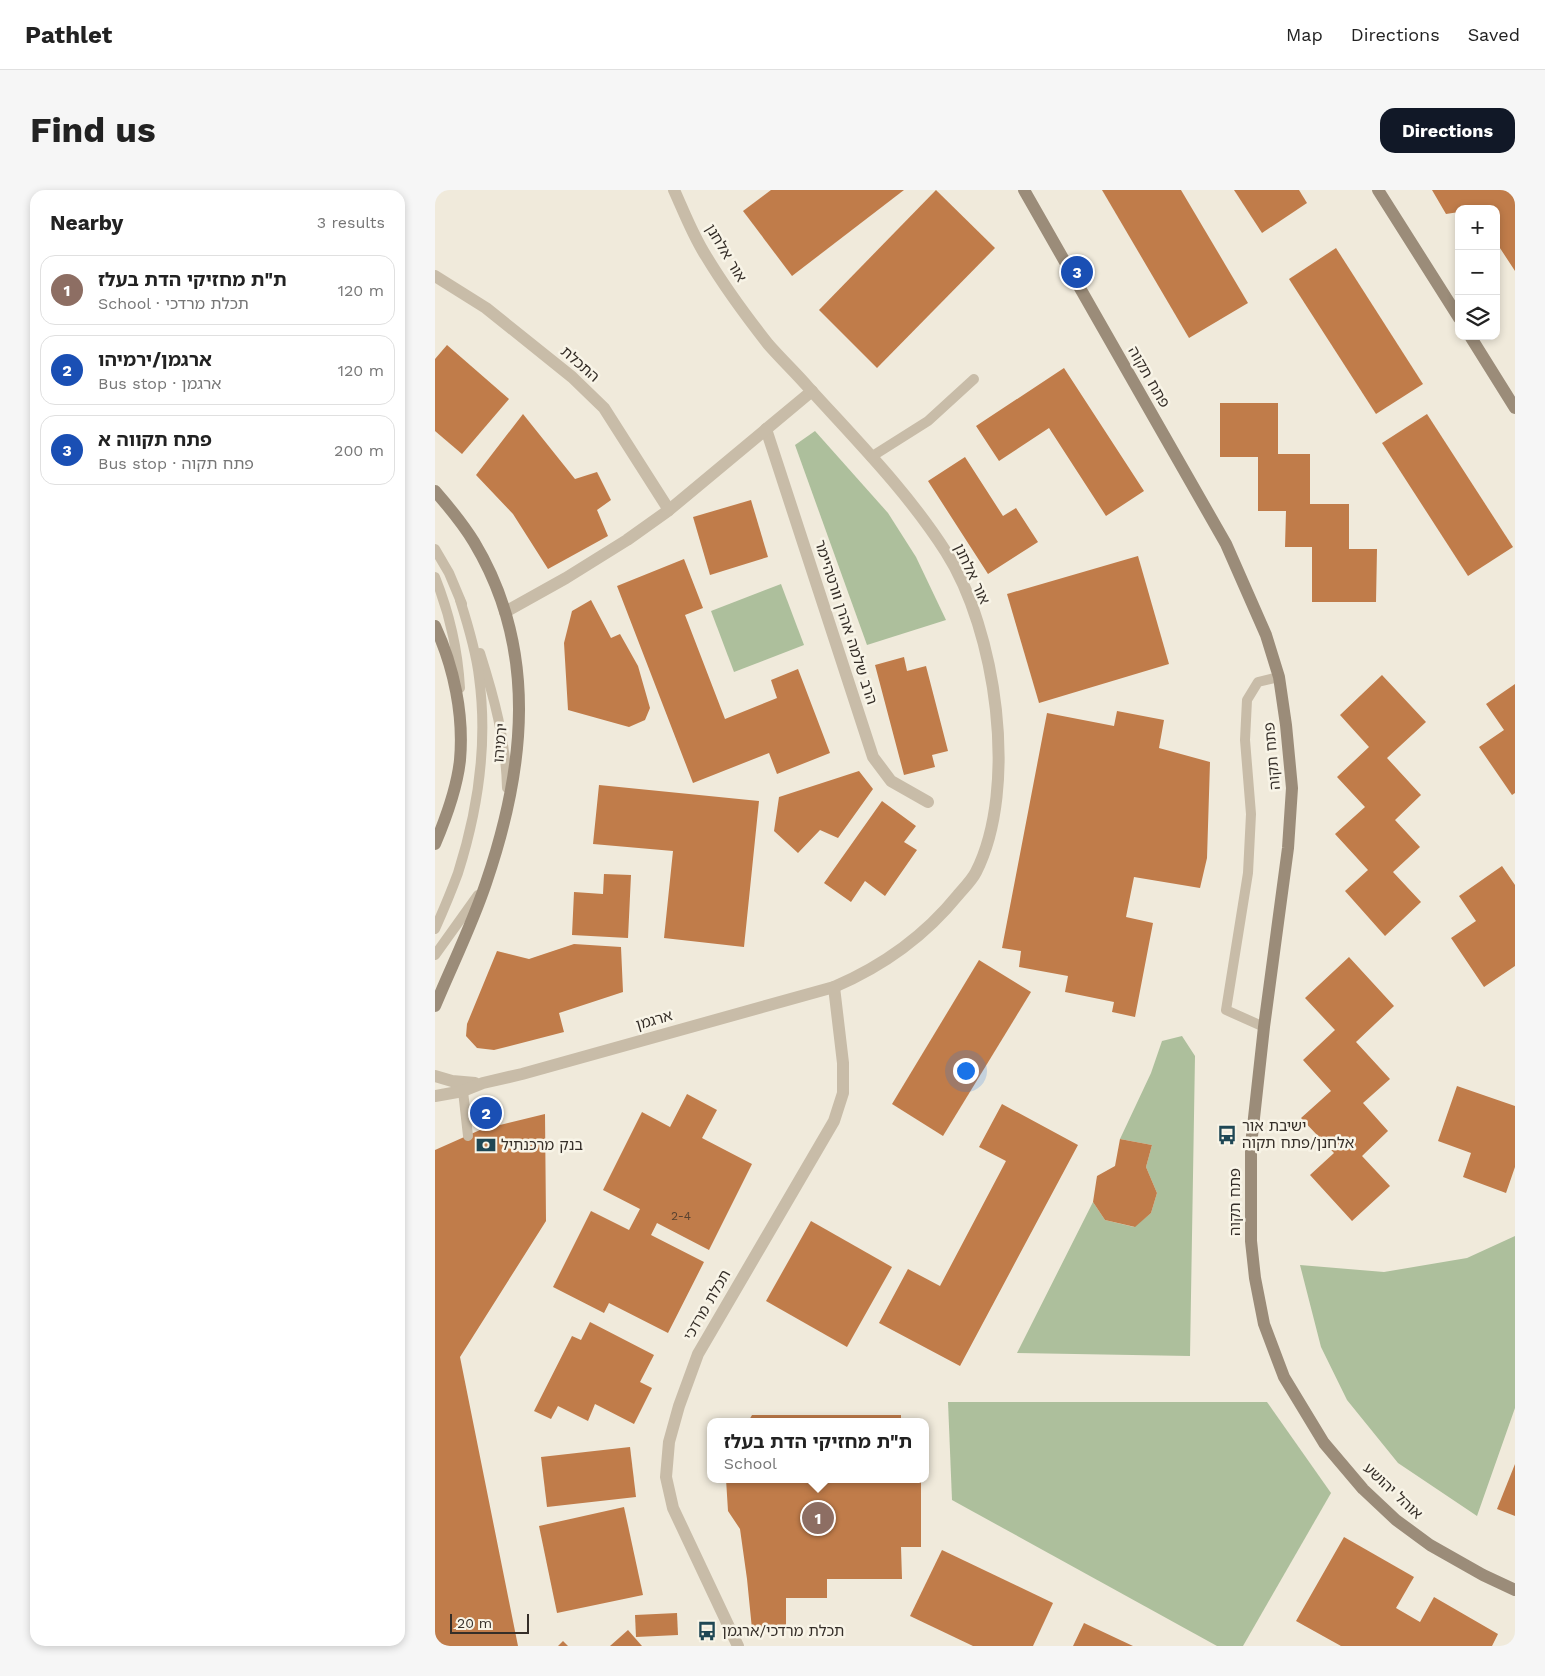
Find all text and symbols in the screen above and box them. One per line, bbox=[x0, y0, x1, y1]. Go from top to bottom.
text: Pathlet bbox=[25, 21, 112, 49]
text: Map bbox=[1286, 24, 1323, 45]
text: Directions bbox=[1351, 24, 1440, 45]
text: Saved bbox=[1468, 24, 1520, 45]
button: Directions bbox=[1380, 108, 1515, 153]
text: Find us bbox=[30, 109, 156, 151]
map controls bbox=[1455, 205, 1500, 340]
button: + bbox=[1455, 205, 1500, 250]
text: Nearby bbox=[50, 210, 123, 235]
text: 3 results bbox=[317, 213, 385, 232]
street label: אור אלחנן bbox=[702, 221, 750, 285]
button: − bbox=[1455, 250, 1500, 295]
pin: 3 bbox=[1061, 253, 1093, 291]
text: ת"ת מחזיקי הדת בעלז bbox=[98, 268, 287, 291]
text: 1 bbox=[64, 281, 70, 300]
text: 120 m bbox=[338, 281, 384, 300]
text: School · תכלת מרדכי bbox=[98, 294, 249, 313]
button: layers bbox=[1455, 295, 1500, 340]
street label: התכלת bbox=[557, 342, 603, 386]
street label: פתח תקוה bbox=[1124, 343, 1174, 411]
text: ארגמן/ירמיהו bbox=[98, 348, 212, 371]
text: 2 bbox=[62, 361, 72, 380]
text: 120 m bbox=[338, 361, 384, 380]
text: Bus stop · ארגמן bbox=[98, 374, 221, 393]
text: פתח תקווה א bbox=[98, 428, 212, 451]
text: 3 bbox=[62, 441, 72, 460]
text: 200 m bbox=[334, 441, 384, 460]
text: Bus stop · פתח תקוה bbox=[98, 454, 254, 473]
street label: הרב שלמה אהרן וורטהיימר bbox=[811, 537, 881, 707]
street label: אור אלחנן bbox=[950, 541, 994, 607]
street label: פתח תקוה bbox=[1260, 721, 1284, 791]
street label: ירמיהו bbox=[489, 722, 511, 764]
street label: ארגמן bbox=[634, 1006, 674, 1034]
your location bbox=[953, 1058, 979, 1084]
pin: 2 bbox=[470, 1094, 502, 1132]
place label: ישיבת אור אלחנן/פתח תקוה bbox=[1242, 1117, 1354, 1152]
bus stop icon: ישיבת אור אלחנן/פתח תקוה bbox=[1216, 1124, 1238, 1146]
bank icon: בנק מרכנתיל bbox=[475, 1134, 497, 1156]
place label: בנק מרכנתיל bbox=[501, 1136, 583, 1154]
street label: פתח תקוה bbox=[1226, 1168, 1244, 1236]
house number: 2-4 bbox=[671, 1209, 691, 1223]
street label: תכלת מרדכי bbox=[680, 1267, 734, 1343]
popup bbox=[707, 1418, 929, 1483]
text: ת"ת מחזיקי הדת בעלז bbox=[724, 1430, 912, 1453]
text: School bbox=[724, 1454, 777, 1473]
street label: אוהל יהושע bbox=[1360, 1459, 1426, 1523]
pin: 1 bbox=[802, 1499, 834, 1537]
scale bar bbox=[450, 1611, 529, 1634]
text: 20 m bbox=[457, 1615, 492, 1631]
bus stop icon: תכלת מרדכי/ארגמן bbox=[696, 1620, 718, 1642]
place label: תכלת מרדכי/ארגמן bbox=[722, 1622, 844, 1640]

